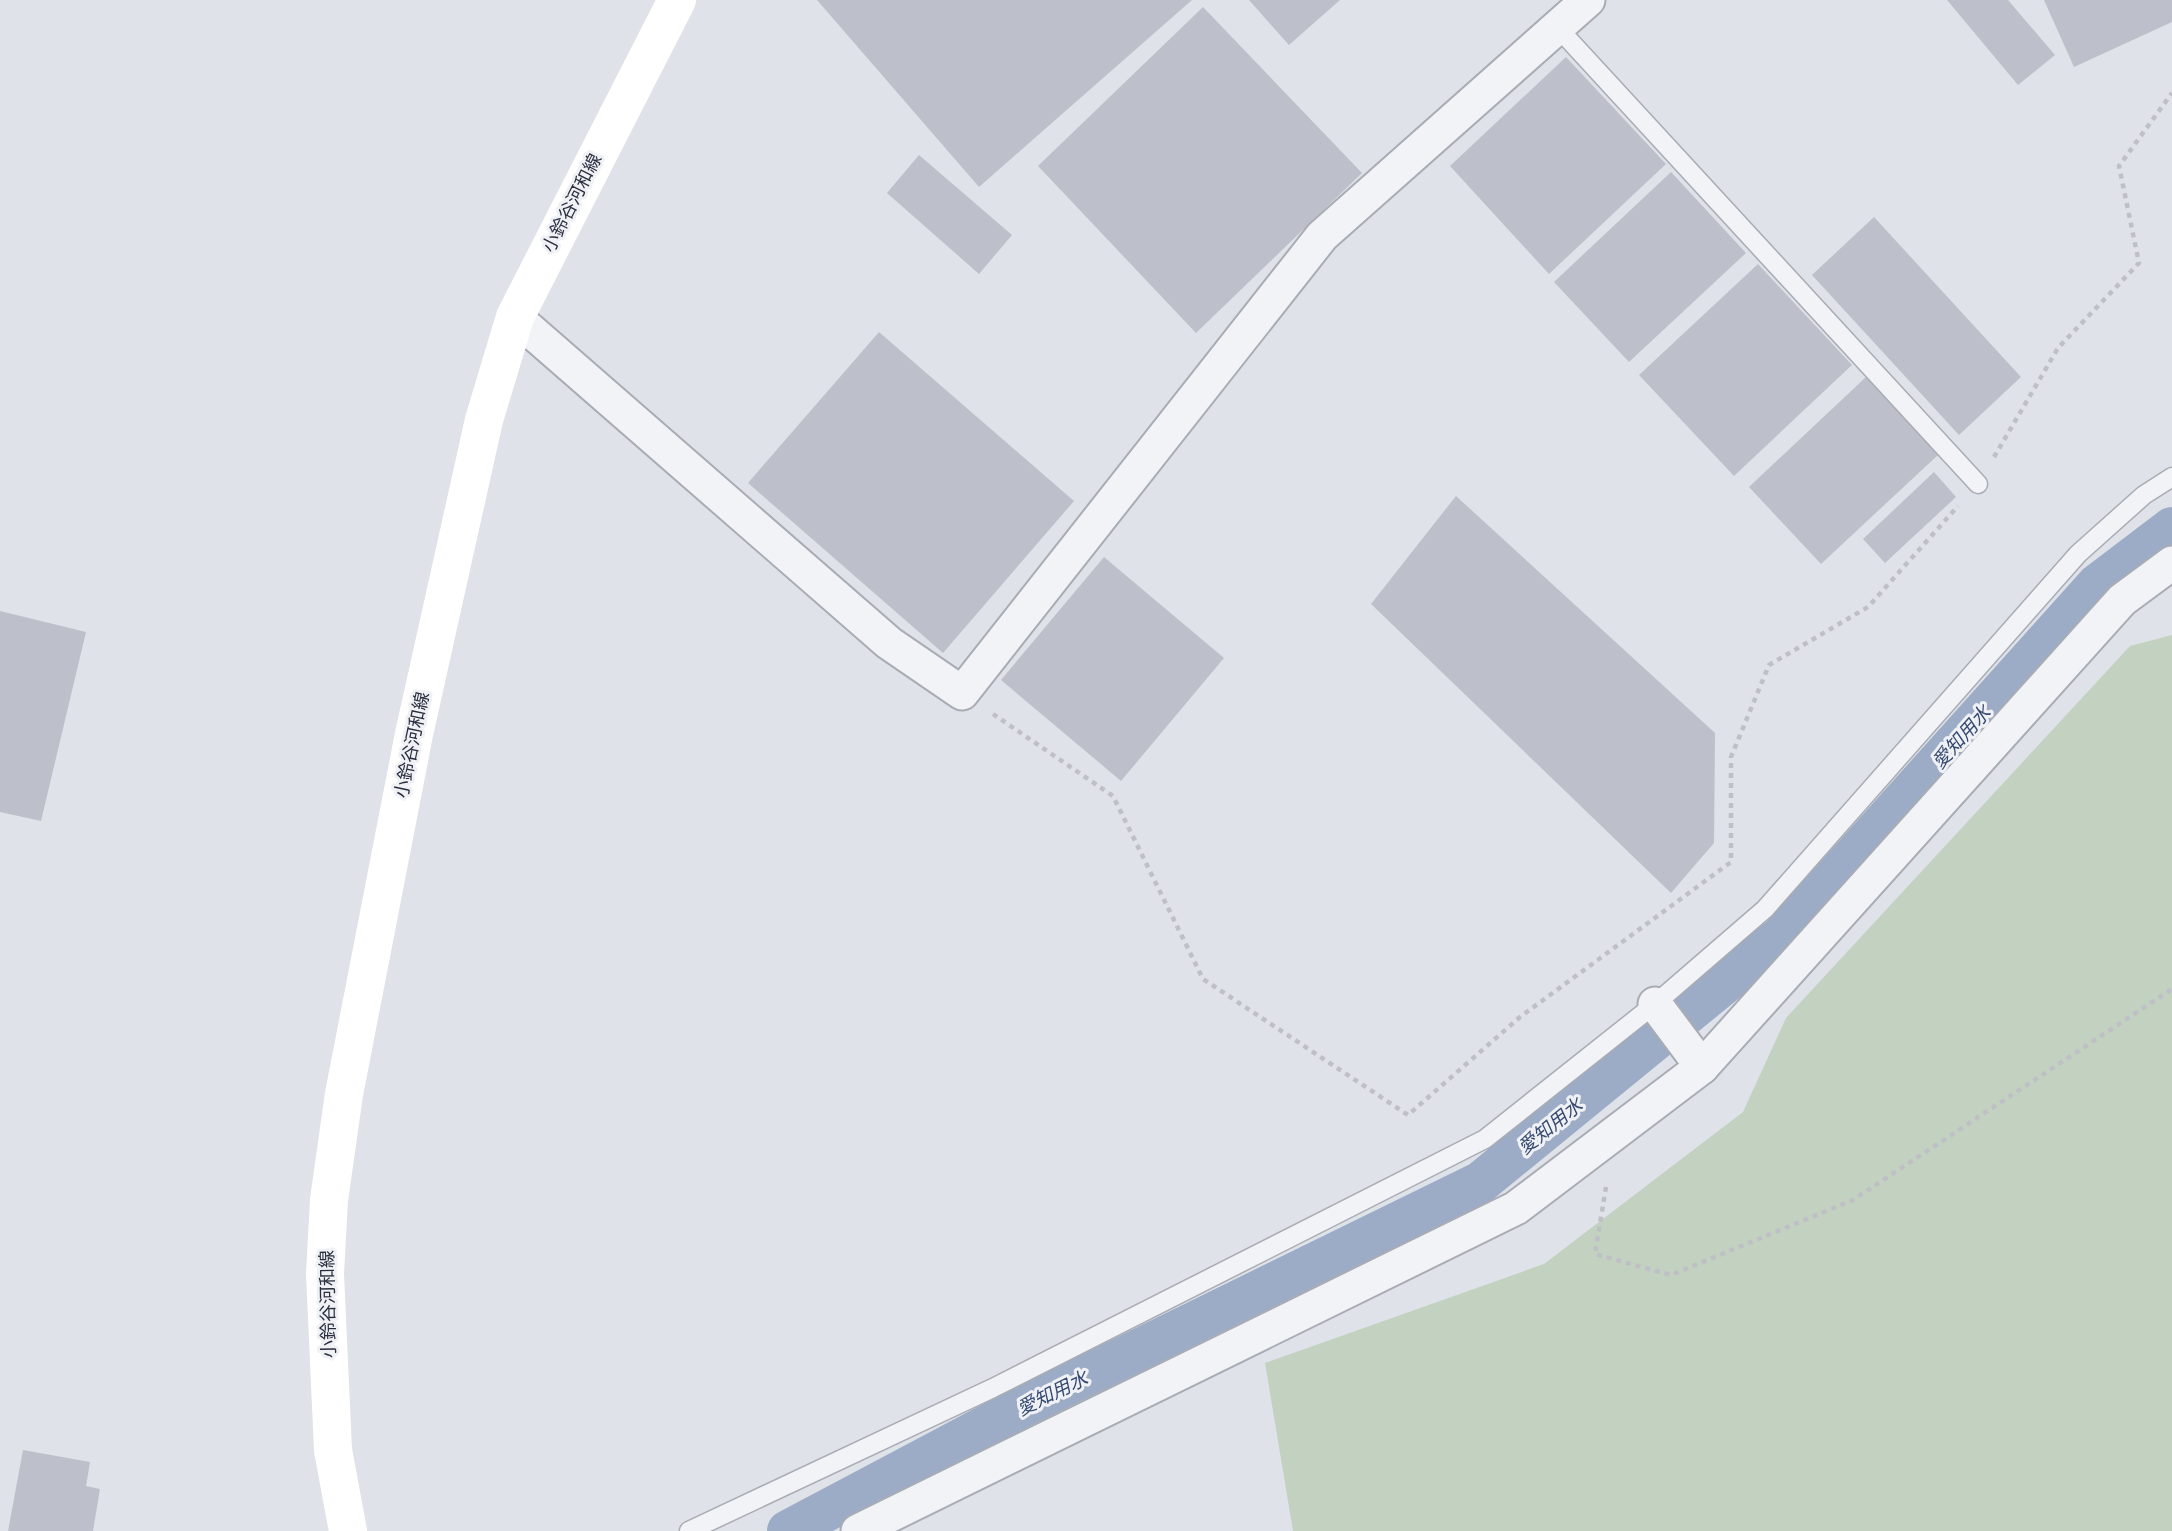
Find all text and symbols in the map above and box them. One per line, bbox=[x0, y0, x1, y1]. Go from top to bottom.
street label: 小鈴谷河和線 bbox=[535, 149, 608, 257]
street label: 小鈴谷河和線 bbox=[387, 689, 436, 801]
water label: 愛知用水 bbox=[1924, 697, 1998, 775]
water label: 愛知用水 bbox=[1511, 1089, 1590, 1161]
street label: 小鈴谷河和線 bbox=[313, 1250, 342, 1358]
water label: 愛知用水 bbox=[1011, 1362, 1094, 1422]

